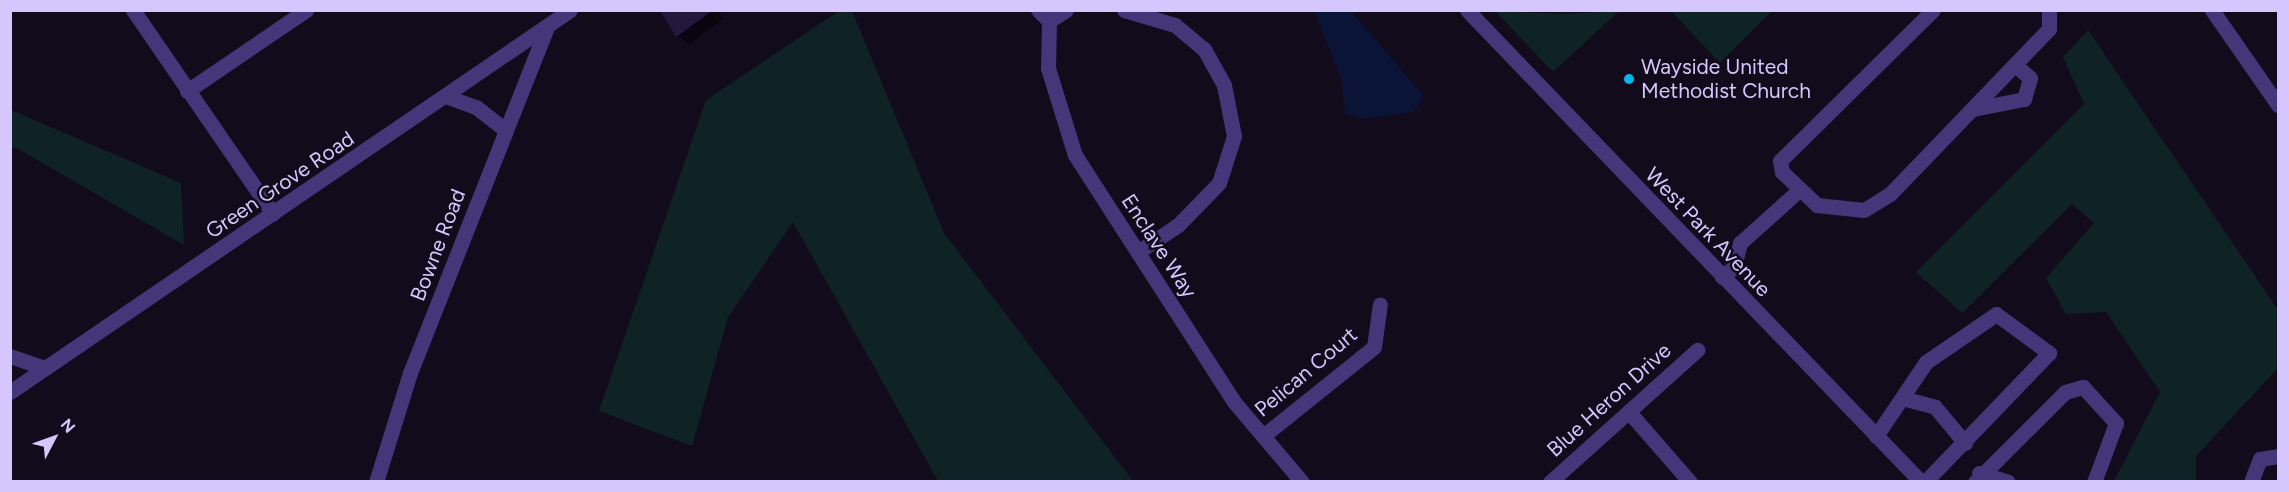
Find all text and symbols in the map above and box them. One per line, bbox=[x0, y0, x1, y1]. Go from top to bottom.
place label: Wayside United Methodist Church bbox=[1641, 54, 1811, 104]
marker: Wayside United Methodist Church bbox=[1622, 72, 1636, 86]
street label: Green Grove Road bbox=[201, 126, 359, 244]
street label: West Park Avenue bbox=[1640, 162, 1776, 302]
street label: Bowne Road bbox=[405, 185, 471, 305]
street label: Enclave Way bbox=[1116, 189, 1202, 303]
street label: Pelican Court bbox=[1250, 322, 1362, 422]
street label: Blue Heron Drive bbox=[1542, 338, 1676, 462]
north arrow bbox=[24, 408, 84, 468]
text: N bbox=[57, 415, 79, 437]

